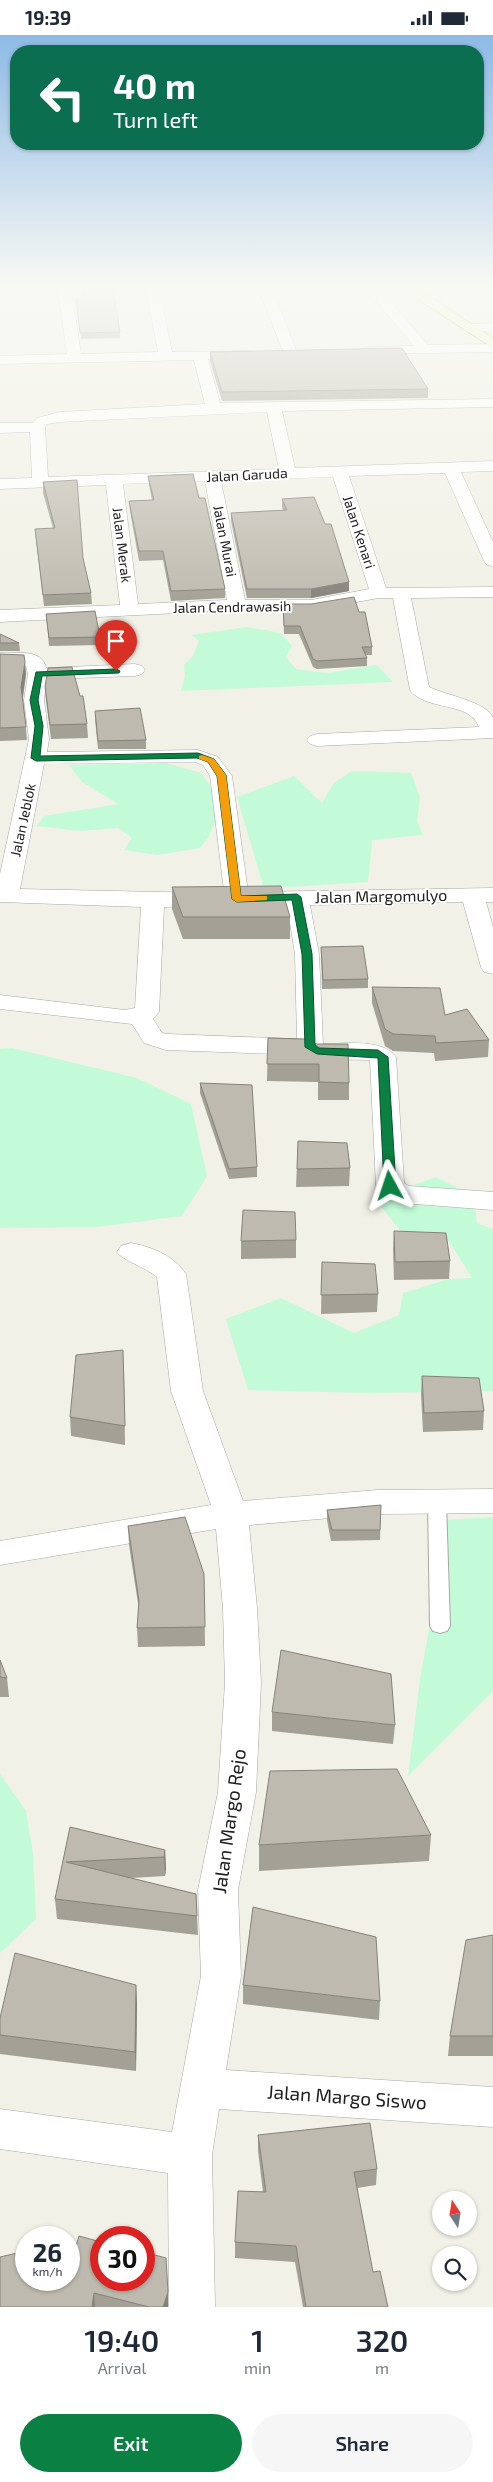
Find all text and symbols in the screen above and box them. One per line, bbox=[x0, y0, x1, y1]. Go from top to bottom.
text: 19:39 bbox=[25, 6, 71, 29]
text: 40 m bbox=[113, 64, 196, 106]
icon: left bbox=[30, 65, 95, 130]
text: Turn left bbox=[113, 106, 198, 132]
street label: Jalan Garuda bbox=[206, 464, 288, 485]
street label: Jalan Kenari bbox=[340, 493, 379, 571]
street label: Jalan Murai bbox=[210, 504, 241, 578]
street label: Jalan Merak bbox=[109, 506, 136, 584]
street label: Jalan Cendrawasih bbox=[173, 597, 291, 616]
pin bbox=[95, 620, 137, 671]
icon: arrive bbox=[102, 627, 130, 655]
street label: Jalan Jeblok bbox=[6, 782, 39, 858]
street label: Jalan Margomulyo bbox=[314, 885, 448, 906]
position arrow bbox=[363, 1159, 415, 1211]
street label: Jalan Margo Rejo bbox=[207, 1747, 250, 1895]
street label: Jalan Margo Siswo bbox=[266, 2079, 428, 2114]
north arrow bbox=[432, 2191, 478, 2236]
map controls bbox=[432, 2191, 477, 2291]
speed limit sign: 30 bbox=[90, 2226, 155, 2291]
text: 26 bbox=[33, 2237, 62, 2267]
button: search bbox=[432, 2246, 477, 2291]
text: km/h bbox=[33, 2264, 62, 2278]
text: 19:40 bbox=[85, 2322, 159, 2358]
text: 1 bbox=[251, 2322, 264, 2358]
text: 320 bbox=[356, 2322, 408, 2358]
text: Arrival bbox=[98, 2358, 146, 2377]
text: min bbox=[244, 2358, 271, 2377]
text: m bbox=[375, 2358, 389, 2377]
button: Exit bbox=[20, 2414, 242, 2472]
button: Share bbox=[252, 2414, 473, 2472]

